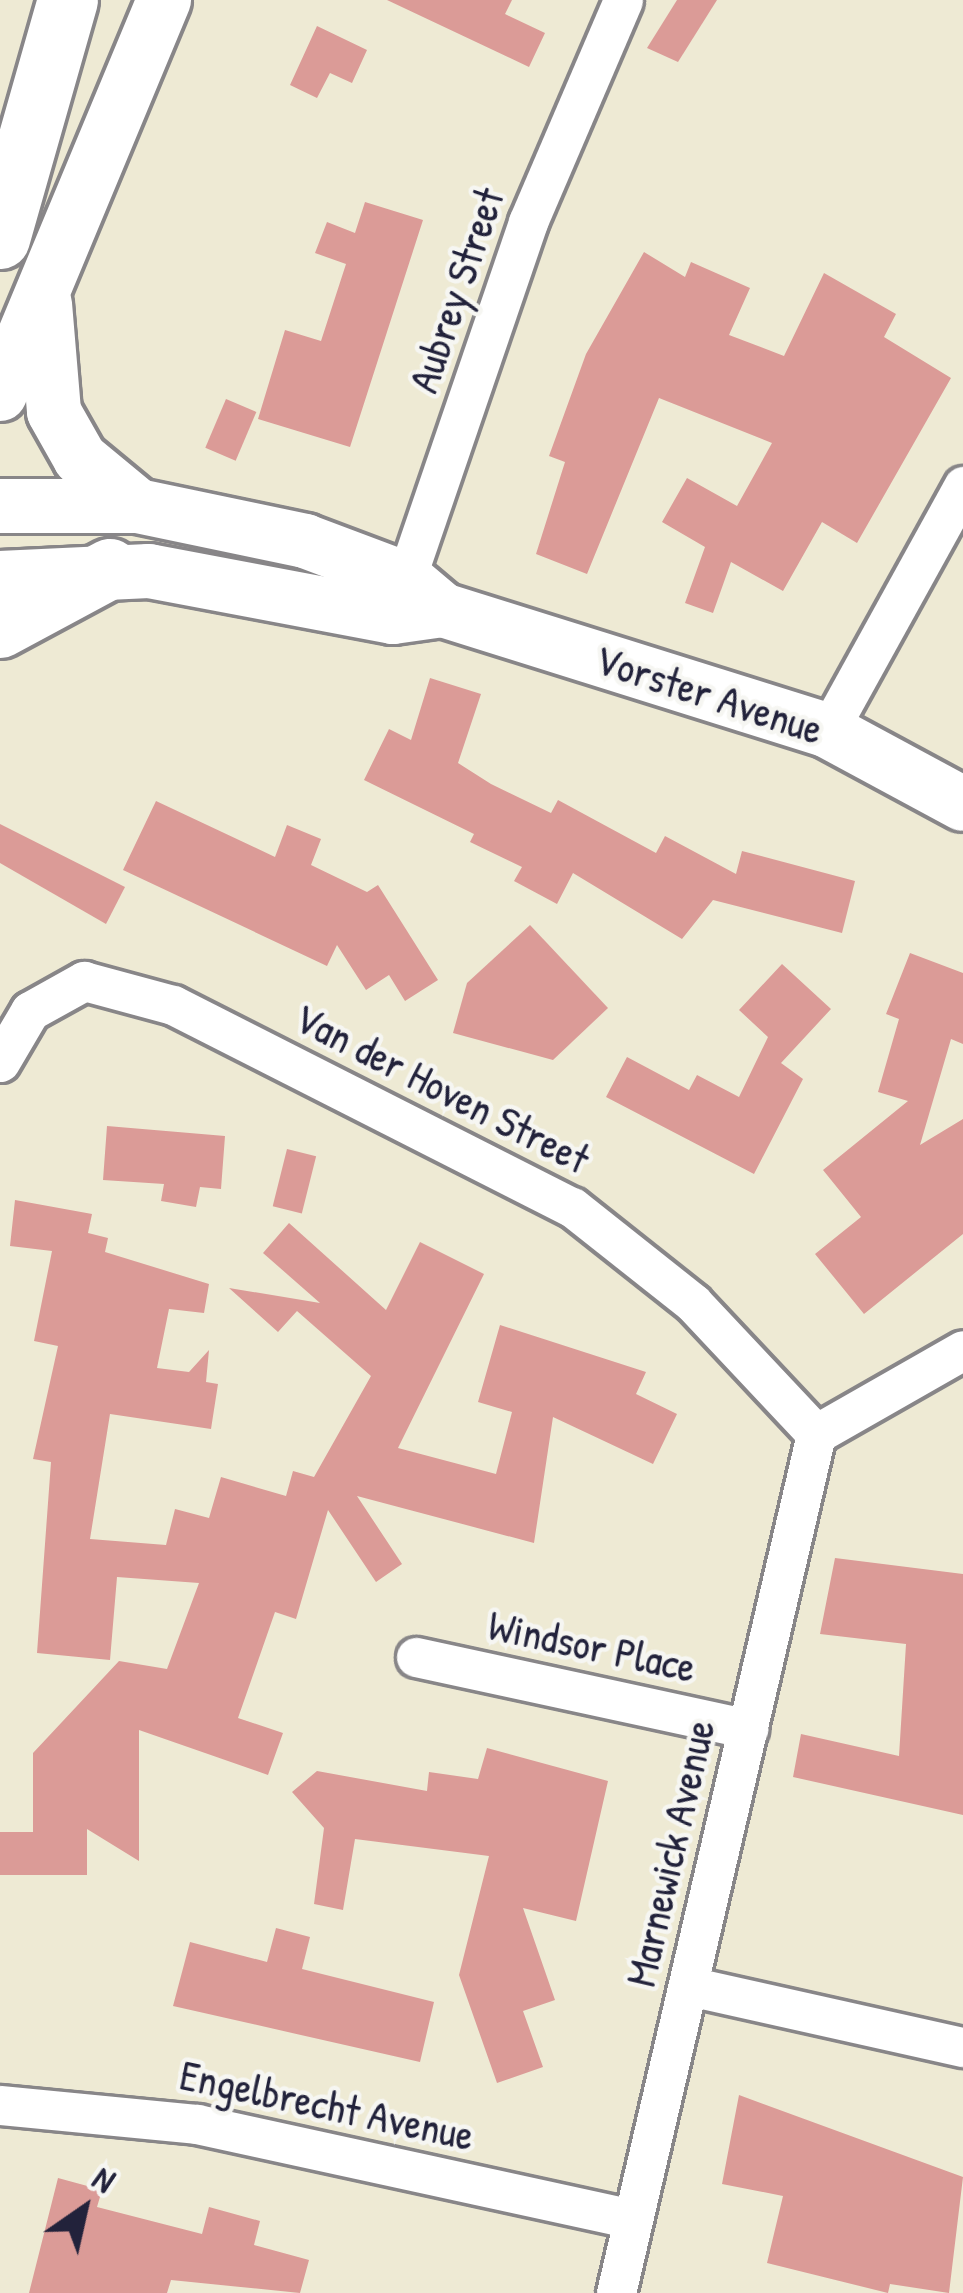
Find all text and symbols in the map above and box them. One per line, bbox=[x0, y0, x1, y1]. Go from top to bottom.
street label: Aubrey Street bbox=[398, 181, 514, 399]
street label: Vorster Avenue bbox=[589, 634, 829, 754]
street label: Van der Hoven Street bbox=[286, 992, 598, 1184]
street label: Windsor Place bbox=[484, 1599, 700, 1693]
street label: Marnewick Avenue bbox=[615, 1715, 725, 1991]
street label: Engelbrecht Avenue bbox=[176, 2049, 478, 2161]
north arrow bbox=[24, 2149, 144, 2269]
text: N bbox=[85, 2156, 124, 2202]

